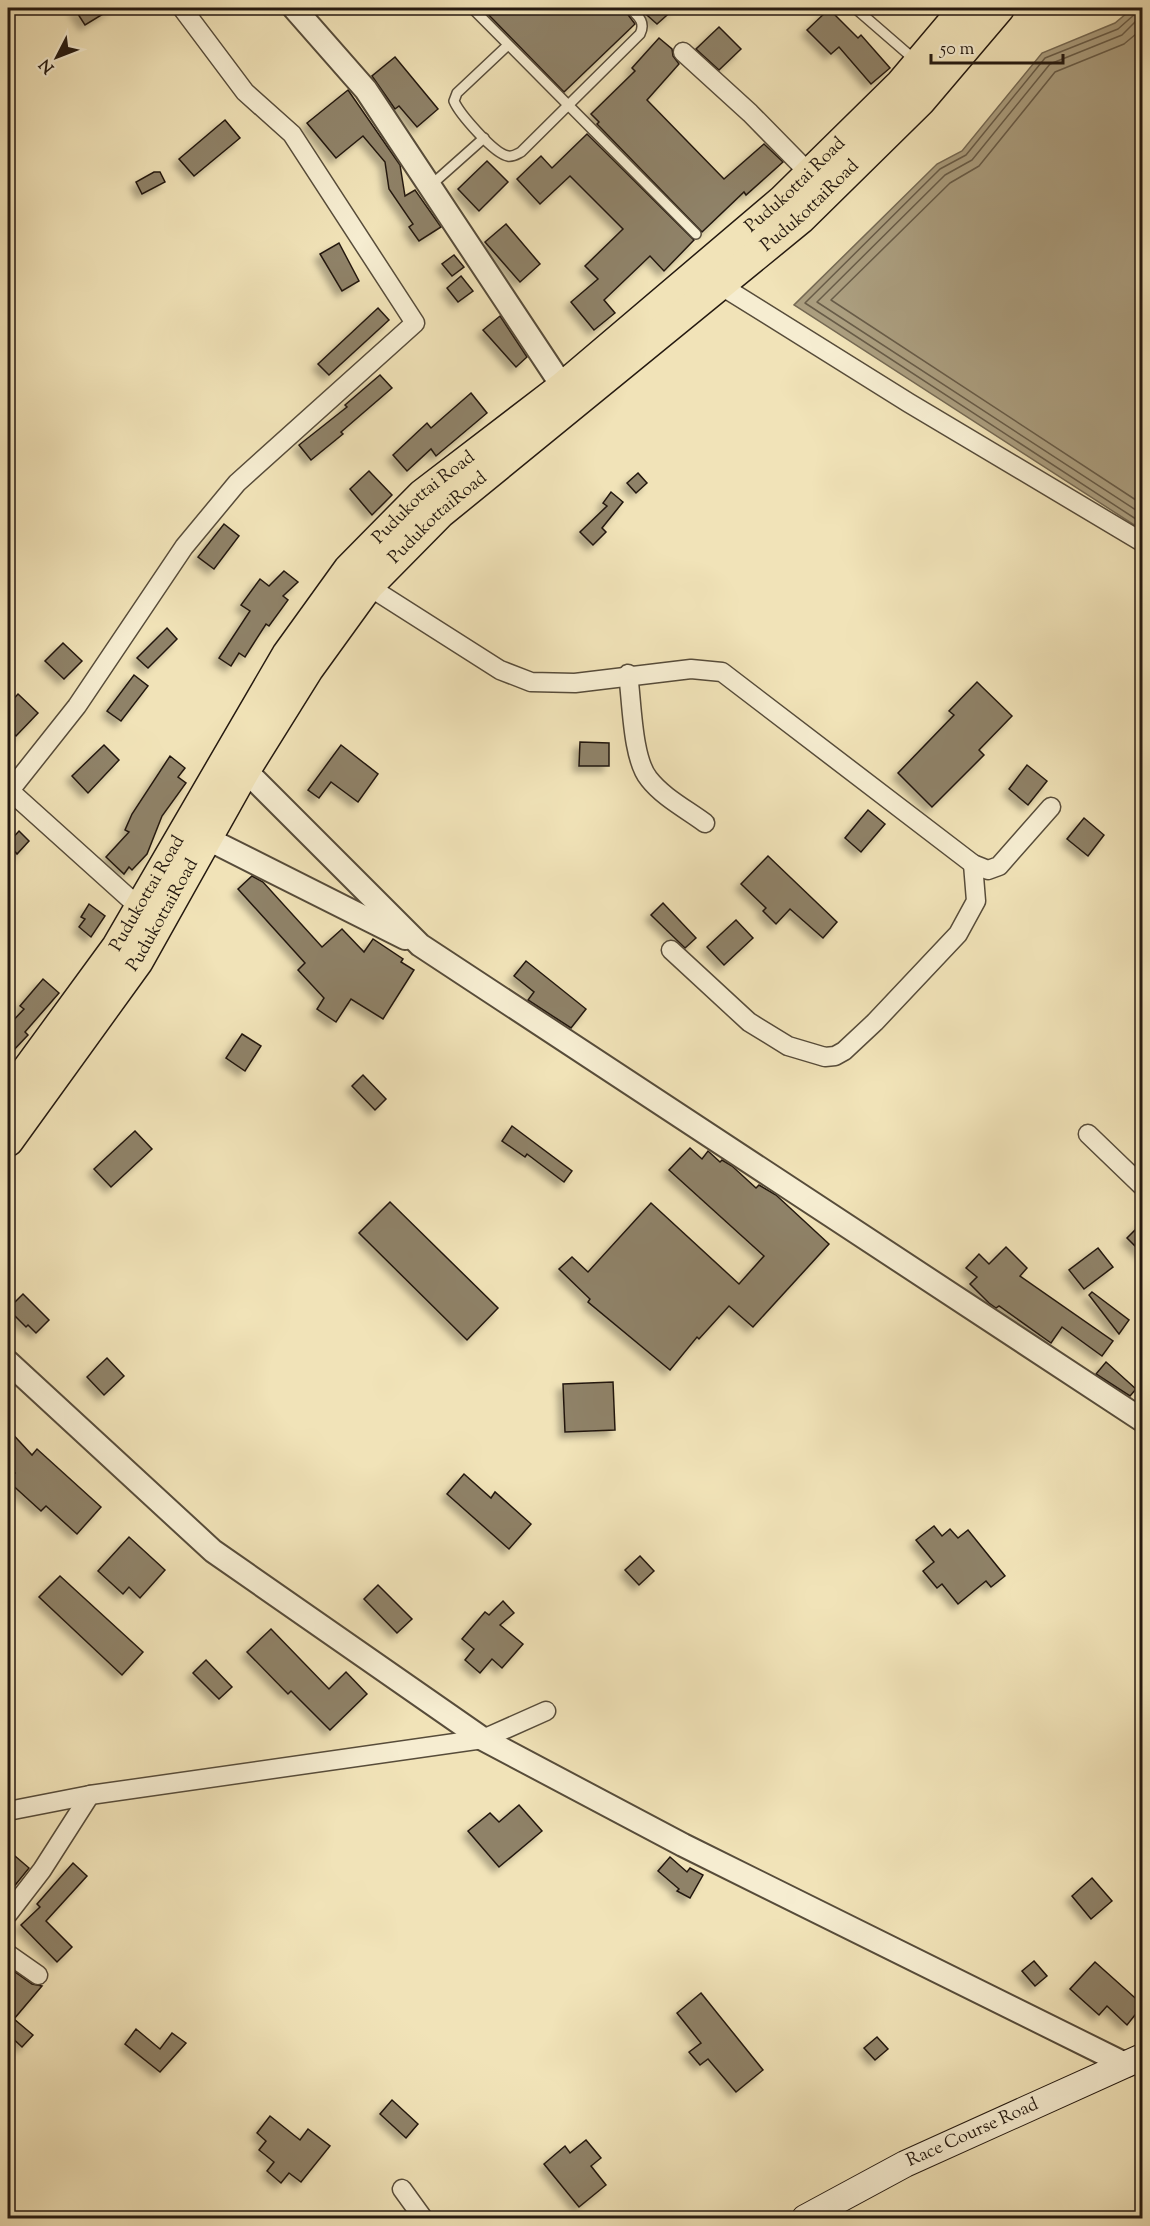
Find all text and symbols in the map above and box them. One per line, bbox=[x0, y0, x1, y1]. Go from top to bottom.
north arrow bbox=[27, 27, 87, 87]
scale bar bbox=[931, 27, 1063, 65]
text: 50 m bbox=[939, 37, 975, 63]
text: N bbox=[35, 53, 61, 78]
street label: Pudukottai Road bbox=[740, 132, 852, 240]
street label: PudukottaiRoad bbox=[756, 154, 866, 259]
street label: Pudukottai Road bbox=[367, 445, 481, 551]
street label: PudukottaiRoad bbox=[383, 466, 493, 571]
street label: Pudukottai Road bbox=[104, 831, 192, 957]
street label: PudukottaiRoad bbox=[121, 854, 206, 978]
street label: Race Course Road bbox=[903, 2092, 1043, 2175]

